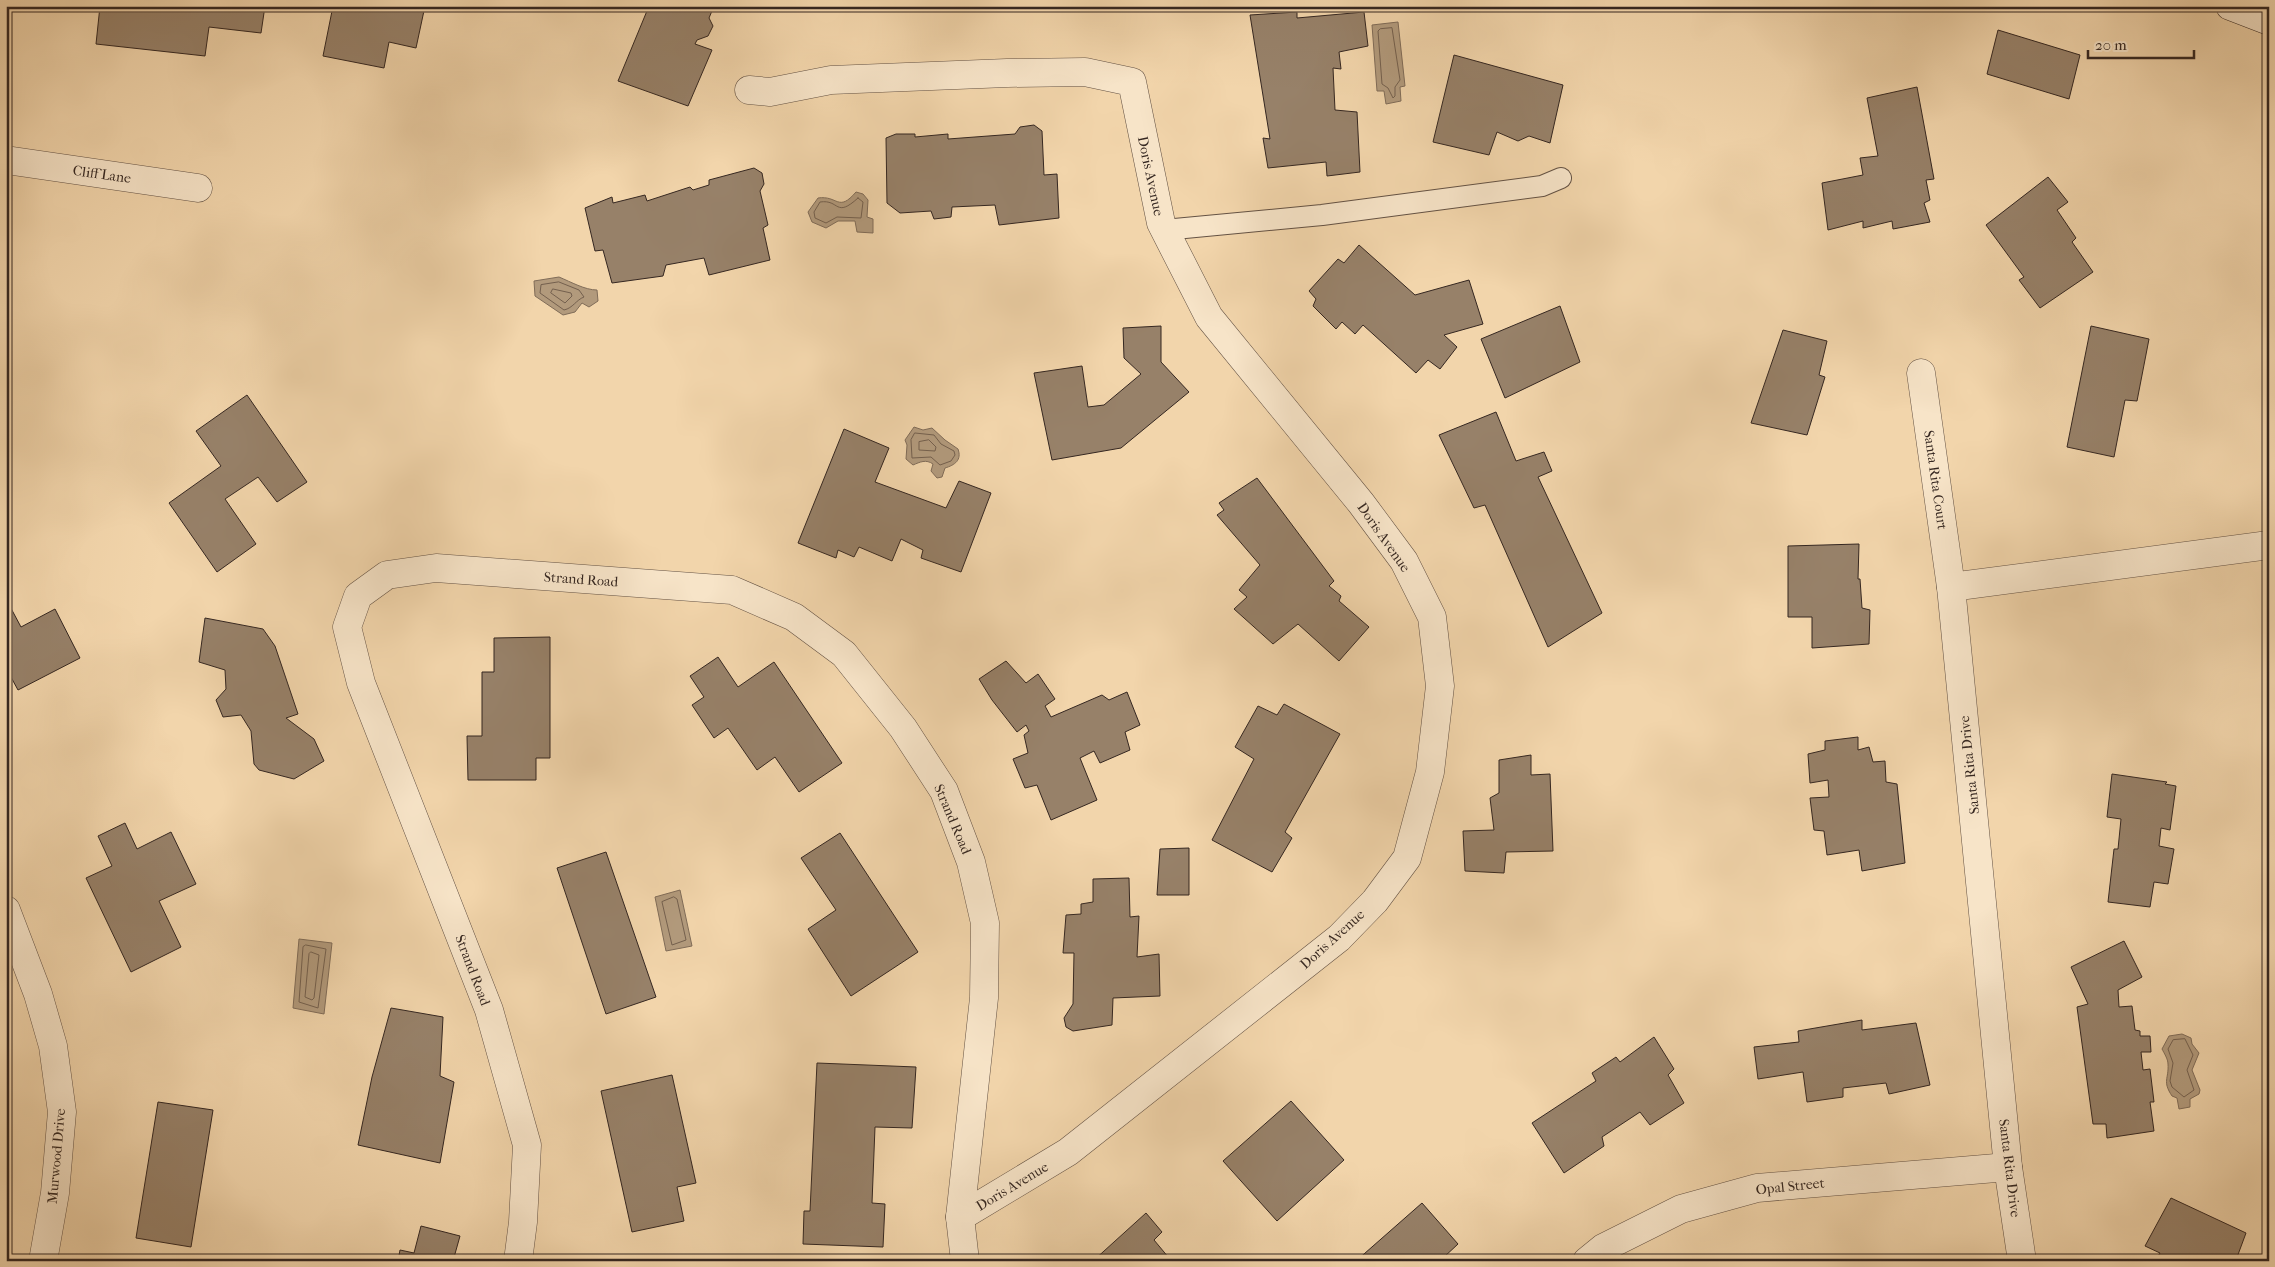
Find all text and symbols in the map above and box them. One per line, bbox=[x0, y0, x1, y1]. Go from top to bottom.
scale bar bbox=[2088, 28, 2194, 60]
text: 20 m bbox=[2095, 36, 2127, 54]
street label: Doris Avenue bbox=[1134, 135, 1167, 218]
street label: Cliff Lane bbox=[72, 162, 132, 187]
street label: Santa Rita Court bbox=[1920, 429, 1951, 531]
street label: Doris Avenue bbox=[1353, 499, 1414, 575]
street label: Strand Road bbox=[543, 568, 619, 591]
street label: Santa Rita Drive bbox=[1956, 715, 1983, 815]
street label: Strand Road bbox=[930, 782, 975, 857]
street label: Doris Avenue bbox=[1296, 906, 1368, 973]
street label: Strand Road bbox=[451, 932, 494, 1008]
street label: Murwood Drive bbox=[44, 1108, 69, 1204]
street label: Santa Rita Drive bbox=[1995, 1118, 2024, 1218]
street label: Doris Avenue bbox=[973, 1158, 1051, 1215]
street label: Opal Street bbox=[1755, 1174, 1825, 1199]

